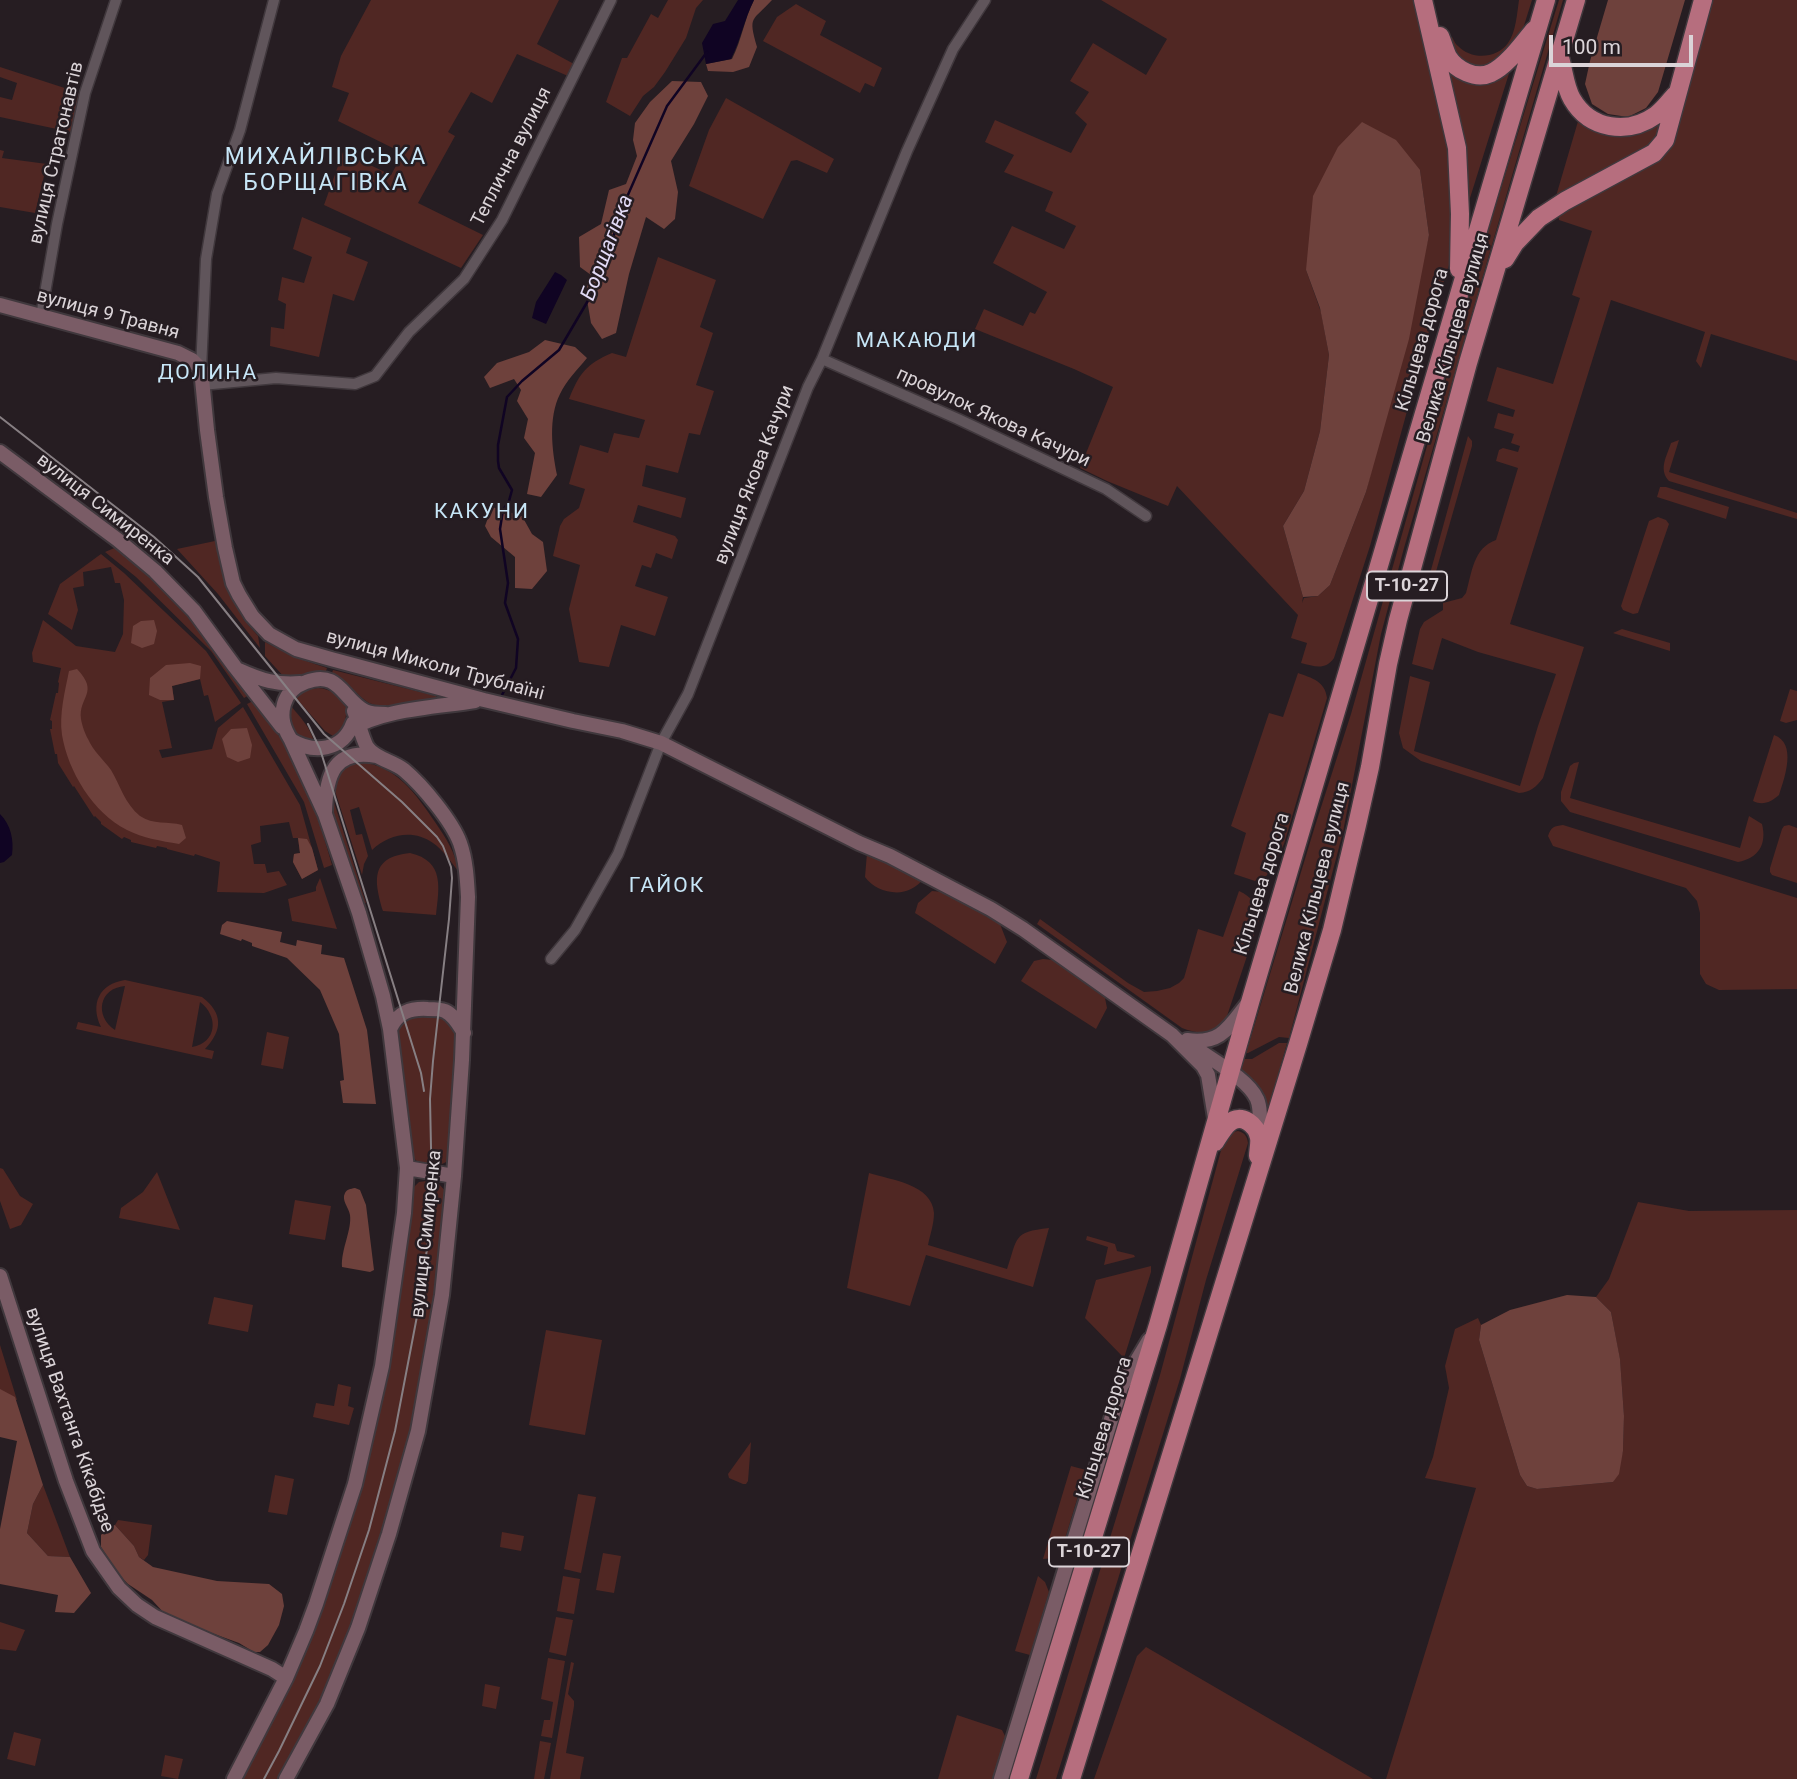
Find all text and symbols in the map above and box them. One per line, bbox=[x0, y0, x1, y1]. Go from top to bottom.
scale bar bbox=[1552, 21, 1696, 65]
text: 100 m bbox=[1562, 35, 1621, 59]
street label: вулиця Стратонавтів bbox=[25, 60, 89, 246]
street label: Теплична вулиця bbox=[467, 84, 557, 230]
district label: МИХАЙЛІВСЬКА БОРЩАГІВКА bbox=[226, 144, 426, 198]
water label: Борщагівка bbox=[576, 192, 640, 304]
street label: Велика Кільцева вулиця bbox=[1413, 230, 1495, 446]
street label: Кільцева дорога bbox=[1392, 266, 1454, 414]
street label: вулиця 9 Травня bbox=[34, 285, 182, 345]
district label: МАКАЮДИ bbox=[857, 329, 977, 355]
district label: ДОЛИНА bbox=[159, 361, 257, 387]
street label: провулок Якова Качури bbox=[893, 363, 1093, 473]
street label: вулиця Якова Качури bbox=[710, 382, 800, 568]
street label: вулиця Симиренка bbox=[32, 449, 178, 571]
district label: КАКУНИ bbox=[435, 500, 529, 526]
road number: Т-10-27 bbox=[1367, 572, 1447, 600]
street label: вулиця Миколи Трублаїні bbox=[323, 626, 547, 706]
street label: Велика Кільцева вулиця bbox=[1281, 780, 1355, 996]
street label: Кільцева дорога bbox=[1231, 810, 1295, 958]
district label: ГАЙОК bbox=[629, 874, 705, 900]
street label: вулиця Симиренка bbox=[407, 1149, 447, 1319]
street label: вулиця Вахтанга Кікабідзе bbox=[20, 1304, 118, 1536]
street label: Кільцева дорога bbox=[1073, 1354, 1137, 1502]
road number: Т-10-27 bbox=[1049, 1538, 1129, 1567]

